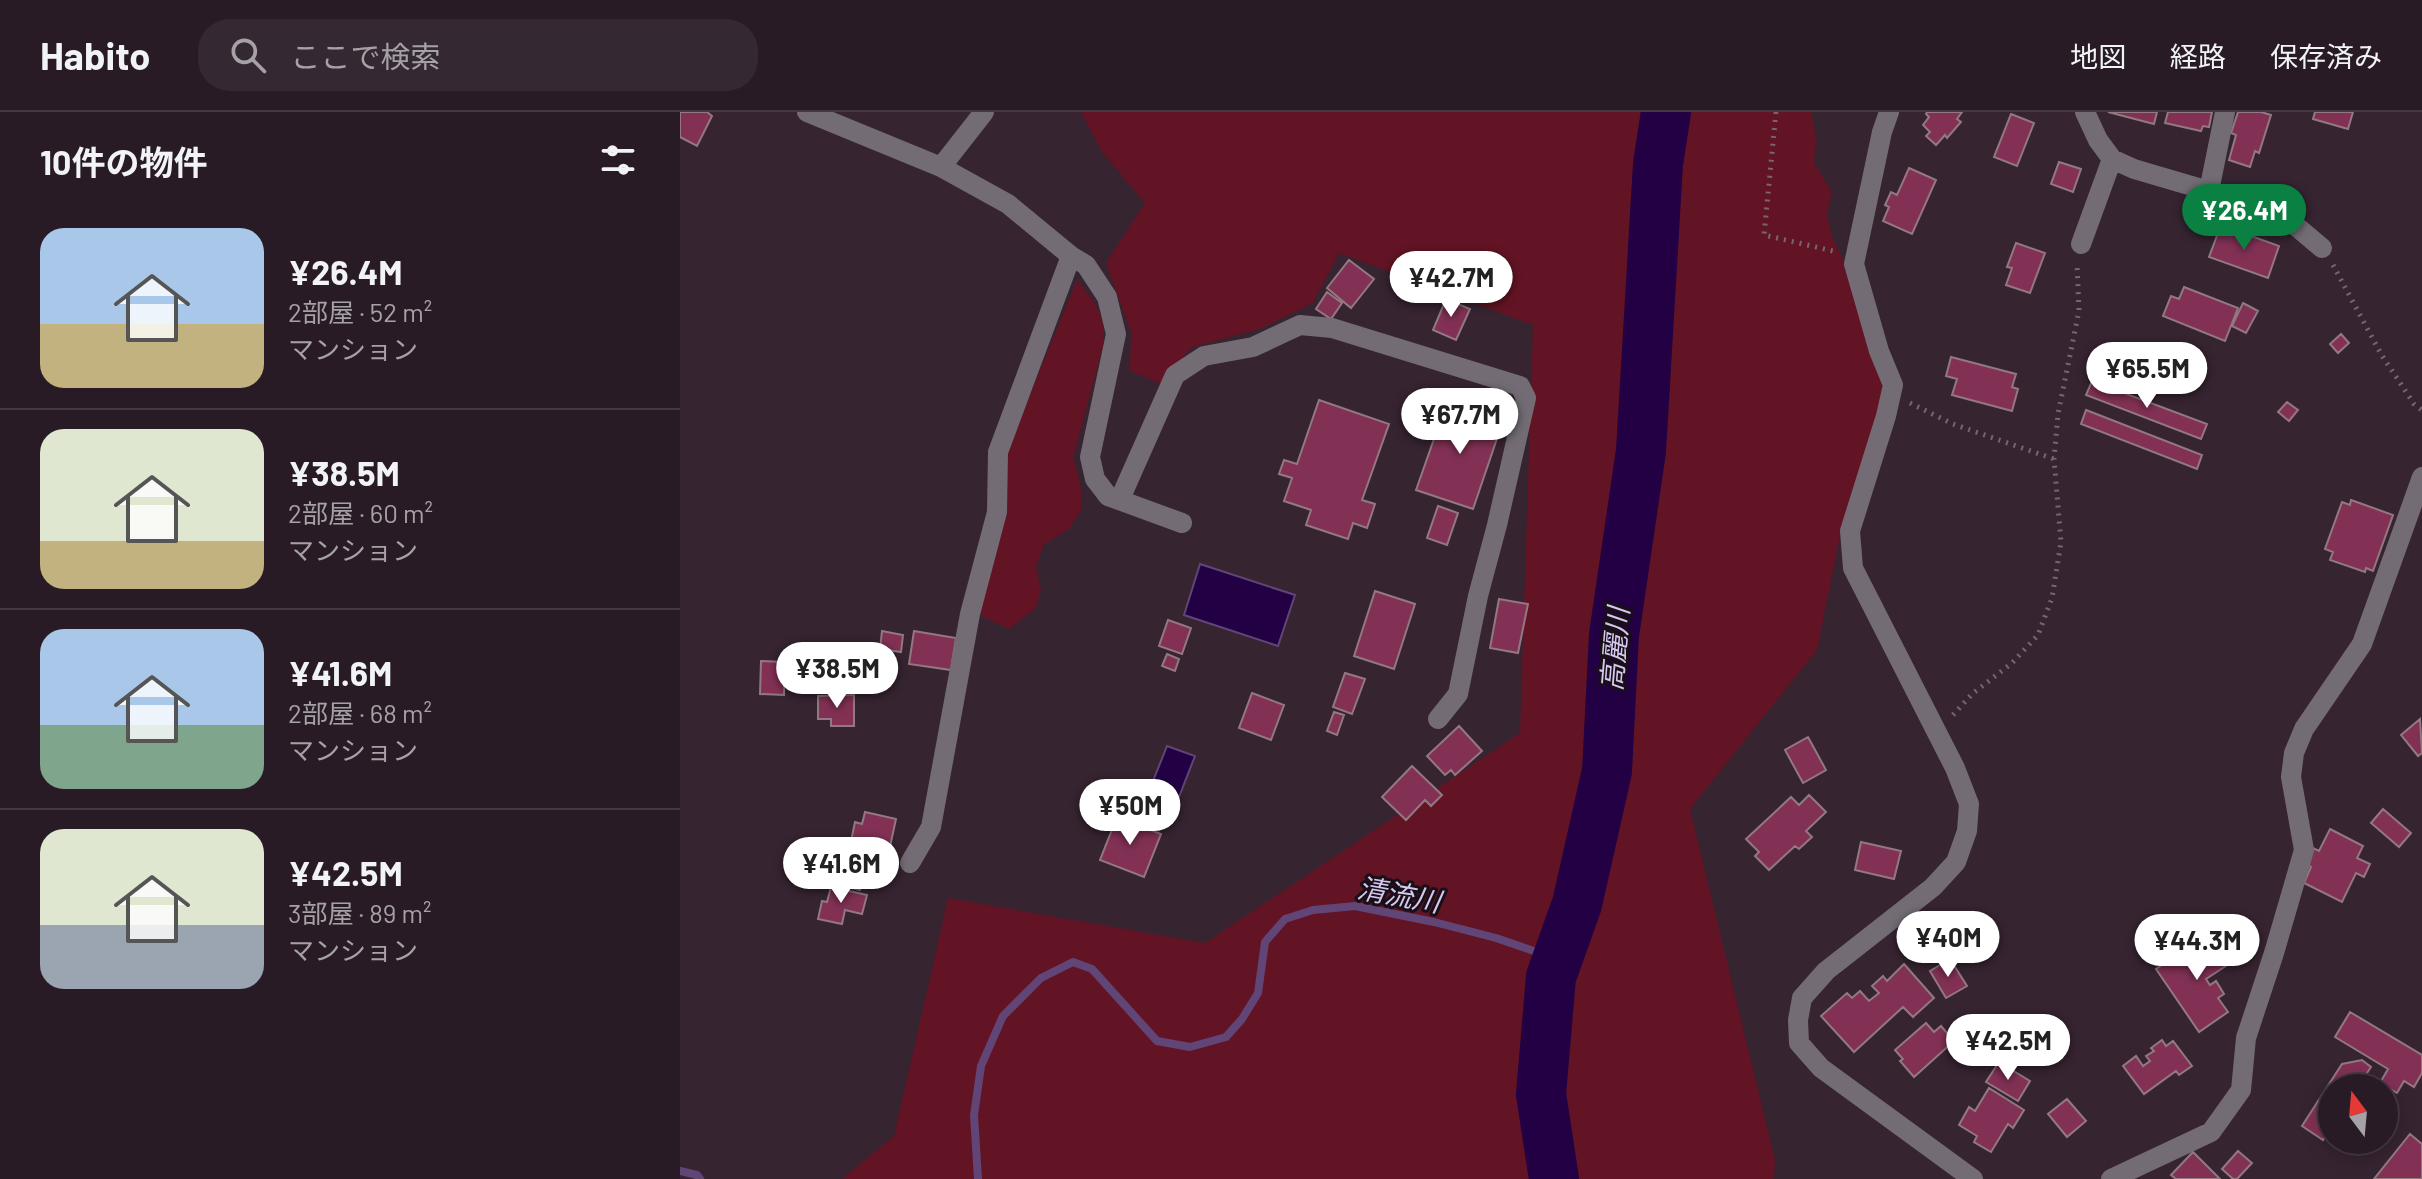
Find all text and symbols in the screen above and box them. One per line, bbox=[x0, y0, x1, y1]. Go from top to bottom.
search box bbox=[198, 19, 758, 91]
text: Habito bbox=[40, 32, 150, 78]
icon: search bbox=[226, 33, 270, 77]
text: ここで検索 bbox=[290, 38, 440, 74]
text: 地図 bbox=[2070, 39, 2126, 73]
text: 経路 bbox=[2170, 39, 2226, 73]
text: 保存済み bbox=[2270, 39, 2382, 73]
icon: filters bbox=[596, 138, 640, 182]
text: 10件の物件 bbox=[40, 141, 207, 182]
pin: ¥26.4M bbox=[2179, 184, 2309, 252]
text: ¥26.4M bbox=[2200, 194, 2288, 225]
text: ¥26.4M bbox=[288, 251, 403, 292]
pin: ¥42.7M bbox=[1386, 251, 1516, 319]
icon: home bbox=[104, 260, 200, 356]
text: ¥42.7M bbox=[1408, 261, 1494, 292]
text: 2部屋 · 52 m² bbox=[288, 296, 432, 327]
text: マンション bbox=[288, 333, 418, 364]
pin: ¥65.5M bbox=[2082, 342, 2212, 410]
text: ¥65.5M bbox=[2104, 352, 2190, 383]
pin: ¥67.7M bbox=[1395, 388, 1525, 456]
text: ¥67.7M bbox=[1419, 398, 1501, 429]
text: ¥38.5M bbox=[288, 452, 400, 493]
icon: home bbox=[104, 461, 200, 557]
text: 2部屋 · 60 m² bbox=[288, 497, 433, 528]
text: マンション bbox=[288, 534, 418, 565]
water label: 高麗川 bbox=[1593, 603, 1635, 692]
pin: ¥38.5M bbox=[772, 642, 902, 710]
text: ¥41.6M bbox=[288, 652, 392, 693]
text: ¥38.5M bbox=[794, 652, 880, 683]
icon: home bbox=[104, 661, 200, 757]
text: 2部屋 · 68 m² bbox=[288, 697, 432, 728]
text: マンション bbox=[288, 734, 418, 765]
pin: ¥50M bbox=[1083, 779, 1177, 847]
text: ¥50M bbox=[1097, 789, 1163, 820]
pin: ¥41.6M bbox=[776, 837, 906, 905]
text: ¥41.6M bbox=[801, 847, 881, 878]
text: ¥42.5M bbox=[288, 852, 403, 893]
icon: home bbox=[104, 861, 200, 957]
water label: 清流川 bbox=[1355, 870, 1446, 919]
text: 3部屋 · 89 m² bbox=[288, 897, 432, 928]
pin: ¥40M bbox=[1901, 911, 1995, 979]
pin: ¥44.3M bbox=[2132, 914, 2262, 982]
text: ¥40M bbox=[1915, 921, 1981, 952]
text: ¥44.3M bbox=[2153, 924, 2241, 955]
text: マンション bbox=[288, 934, 418, 965]
pin: ¥42.5M bbox=[1943, 1014, 2073, 1082]
text: ¥42.5M bbox=[1964, 1024, 2052, 1055]
north arrow bbox=[2318, 1074, 2398, 1154]
map controls bbox=[2318, 1074, 2398, 1154]

